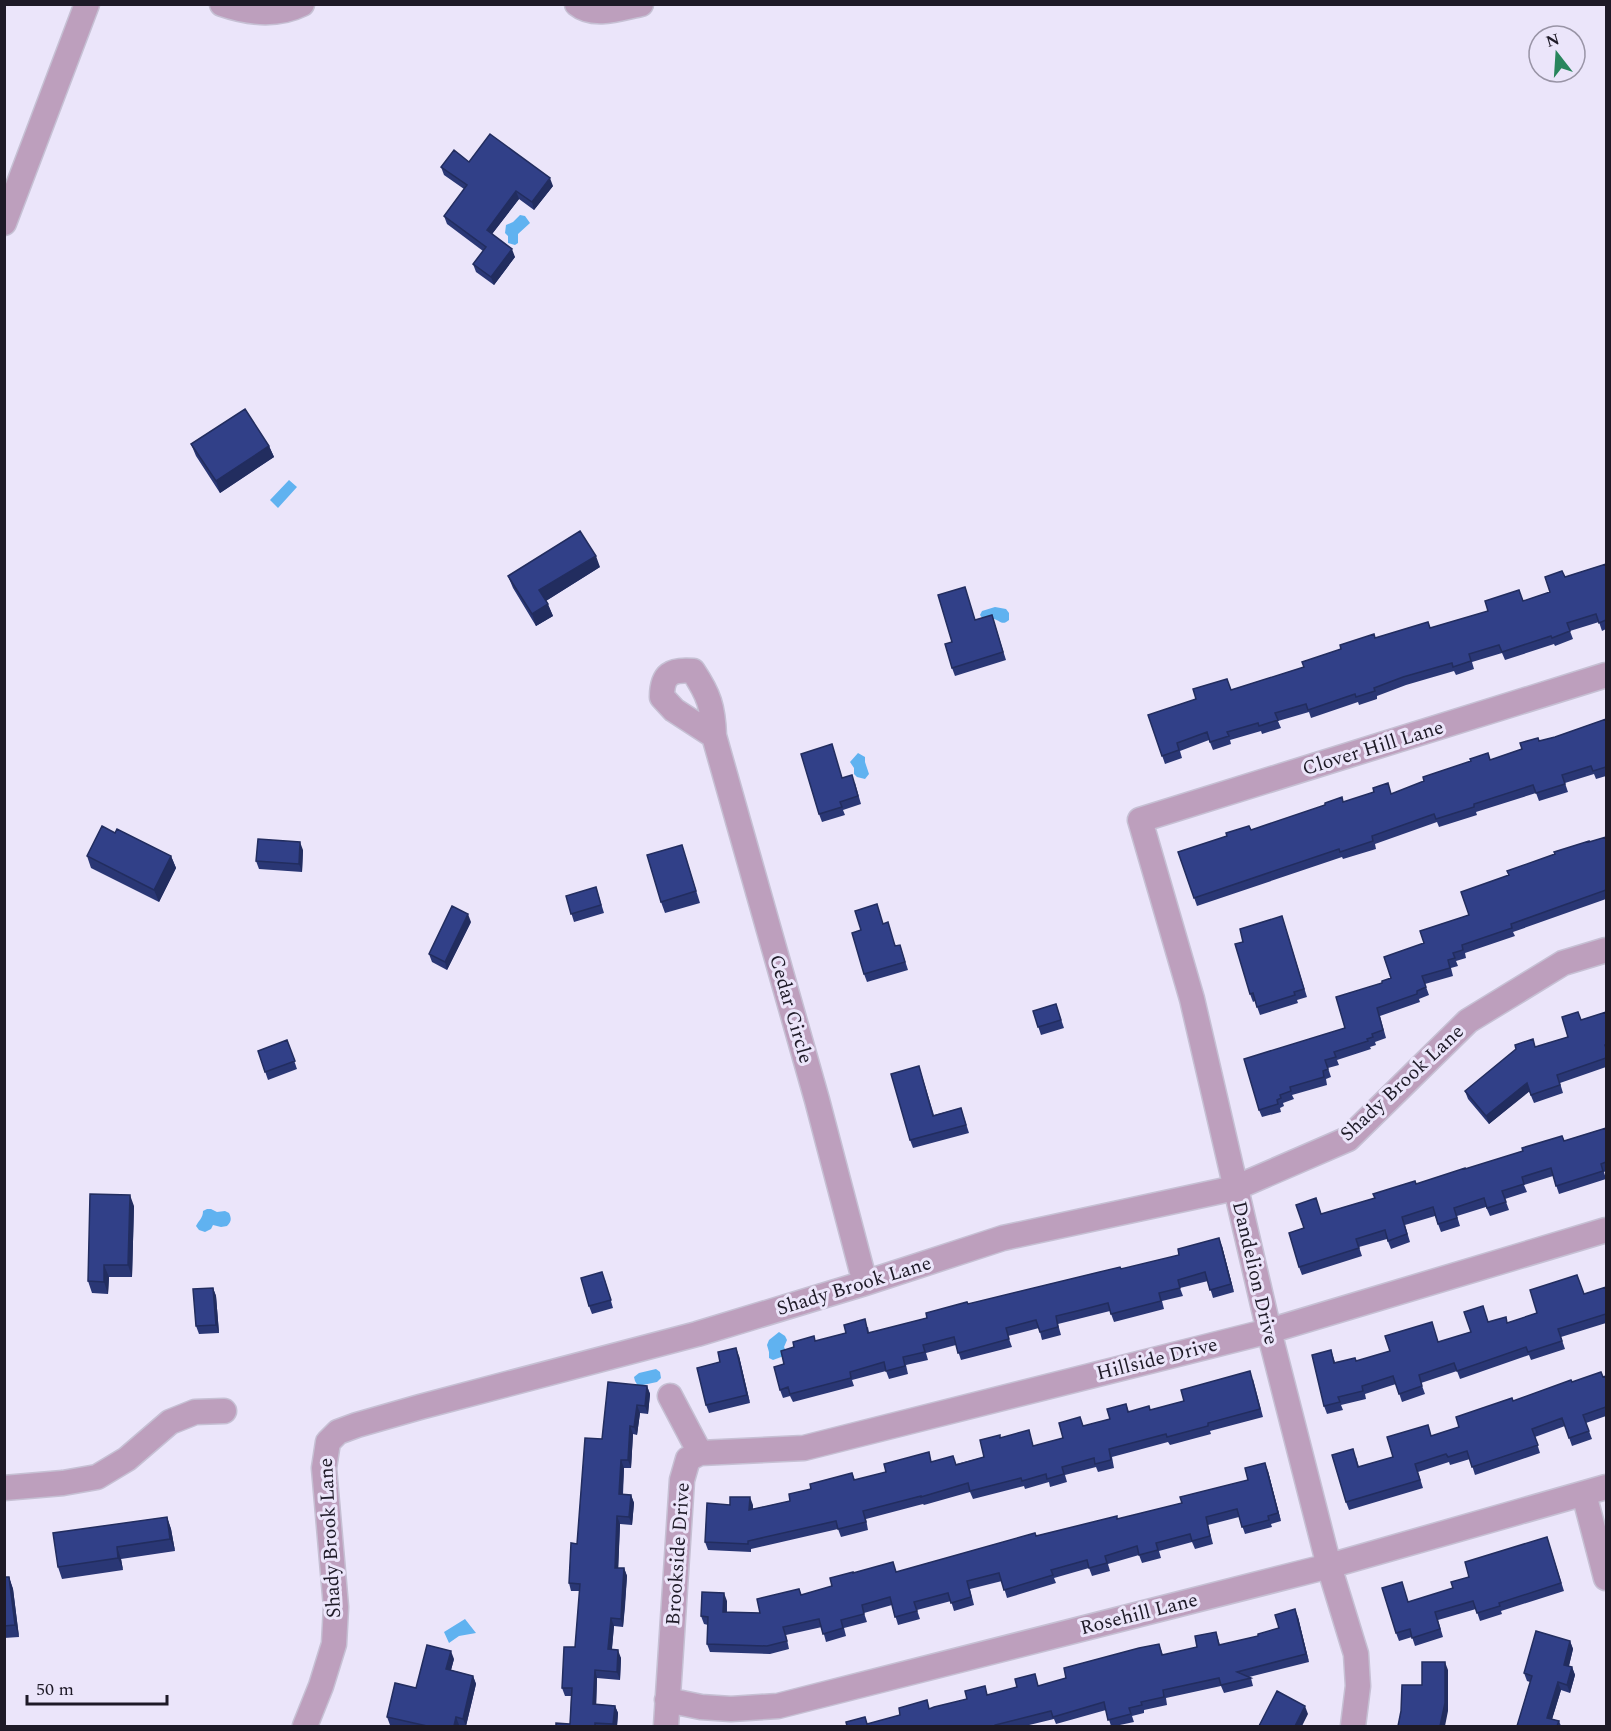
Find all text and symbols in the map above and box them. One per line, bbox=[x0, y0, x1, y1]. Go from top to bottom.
north arrow bbox=[1527, 24, 1587, 84]
text: N bbox=[1543, 27, 1563, 54]
street label: Clover Hill Lane bbox=[1299, 712, 1447, 784]
street label: Cedar Circle bbox=[761, 951, 821, 1067]
street label: Shady Brook Lane bbox=[1333, 1017, 1471, 1149]
street label: Dandelion Drive bbox=[1224, 1198, 1286, 1348]
street label: Shady Brook Lane bbox=[773, 1248, 935, 1324]
street label: Hillside Drive bbox=[1093, 1329, 1221, 1389]
street label: Shady Brook Lane bbox=[311, 1457, 349, 1619]
street label: Brookside Drive bbox=[658, 1481, 698, 1627]
street label: Rosehill Lane bbox=[1077, 1585, 1201, 1643]
scale bar bbox=[27, 1668, 166, 1706]
text: 50 m bbox=[36, 1676, 74, 1703]

